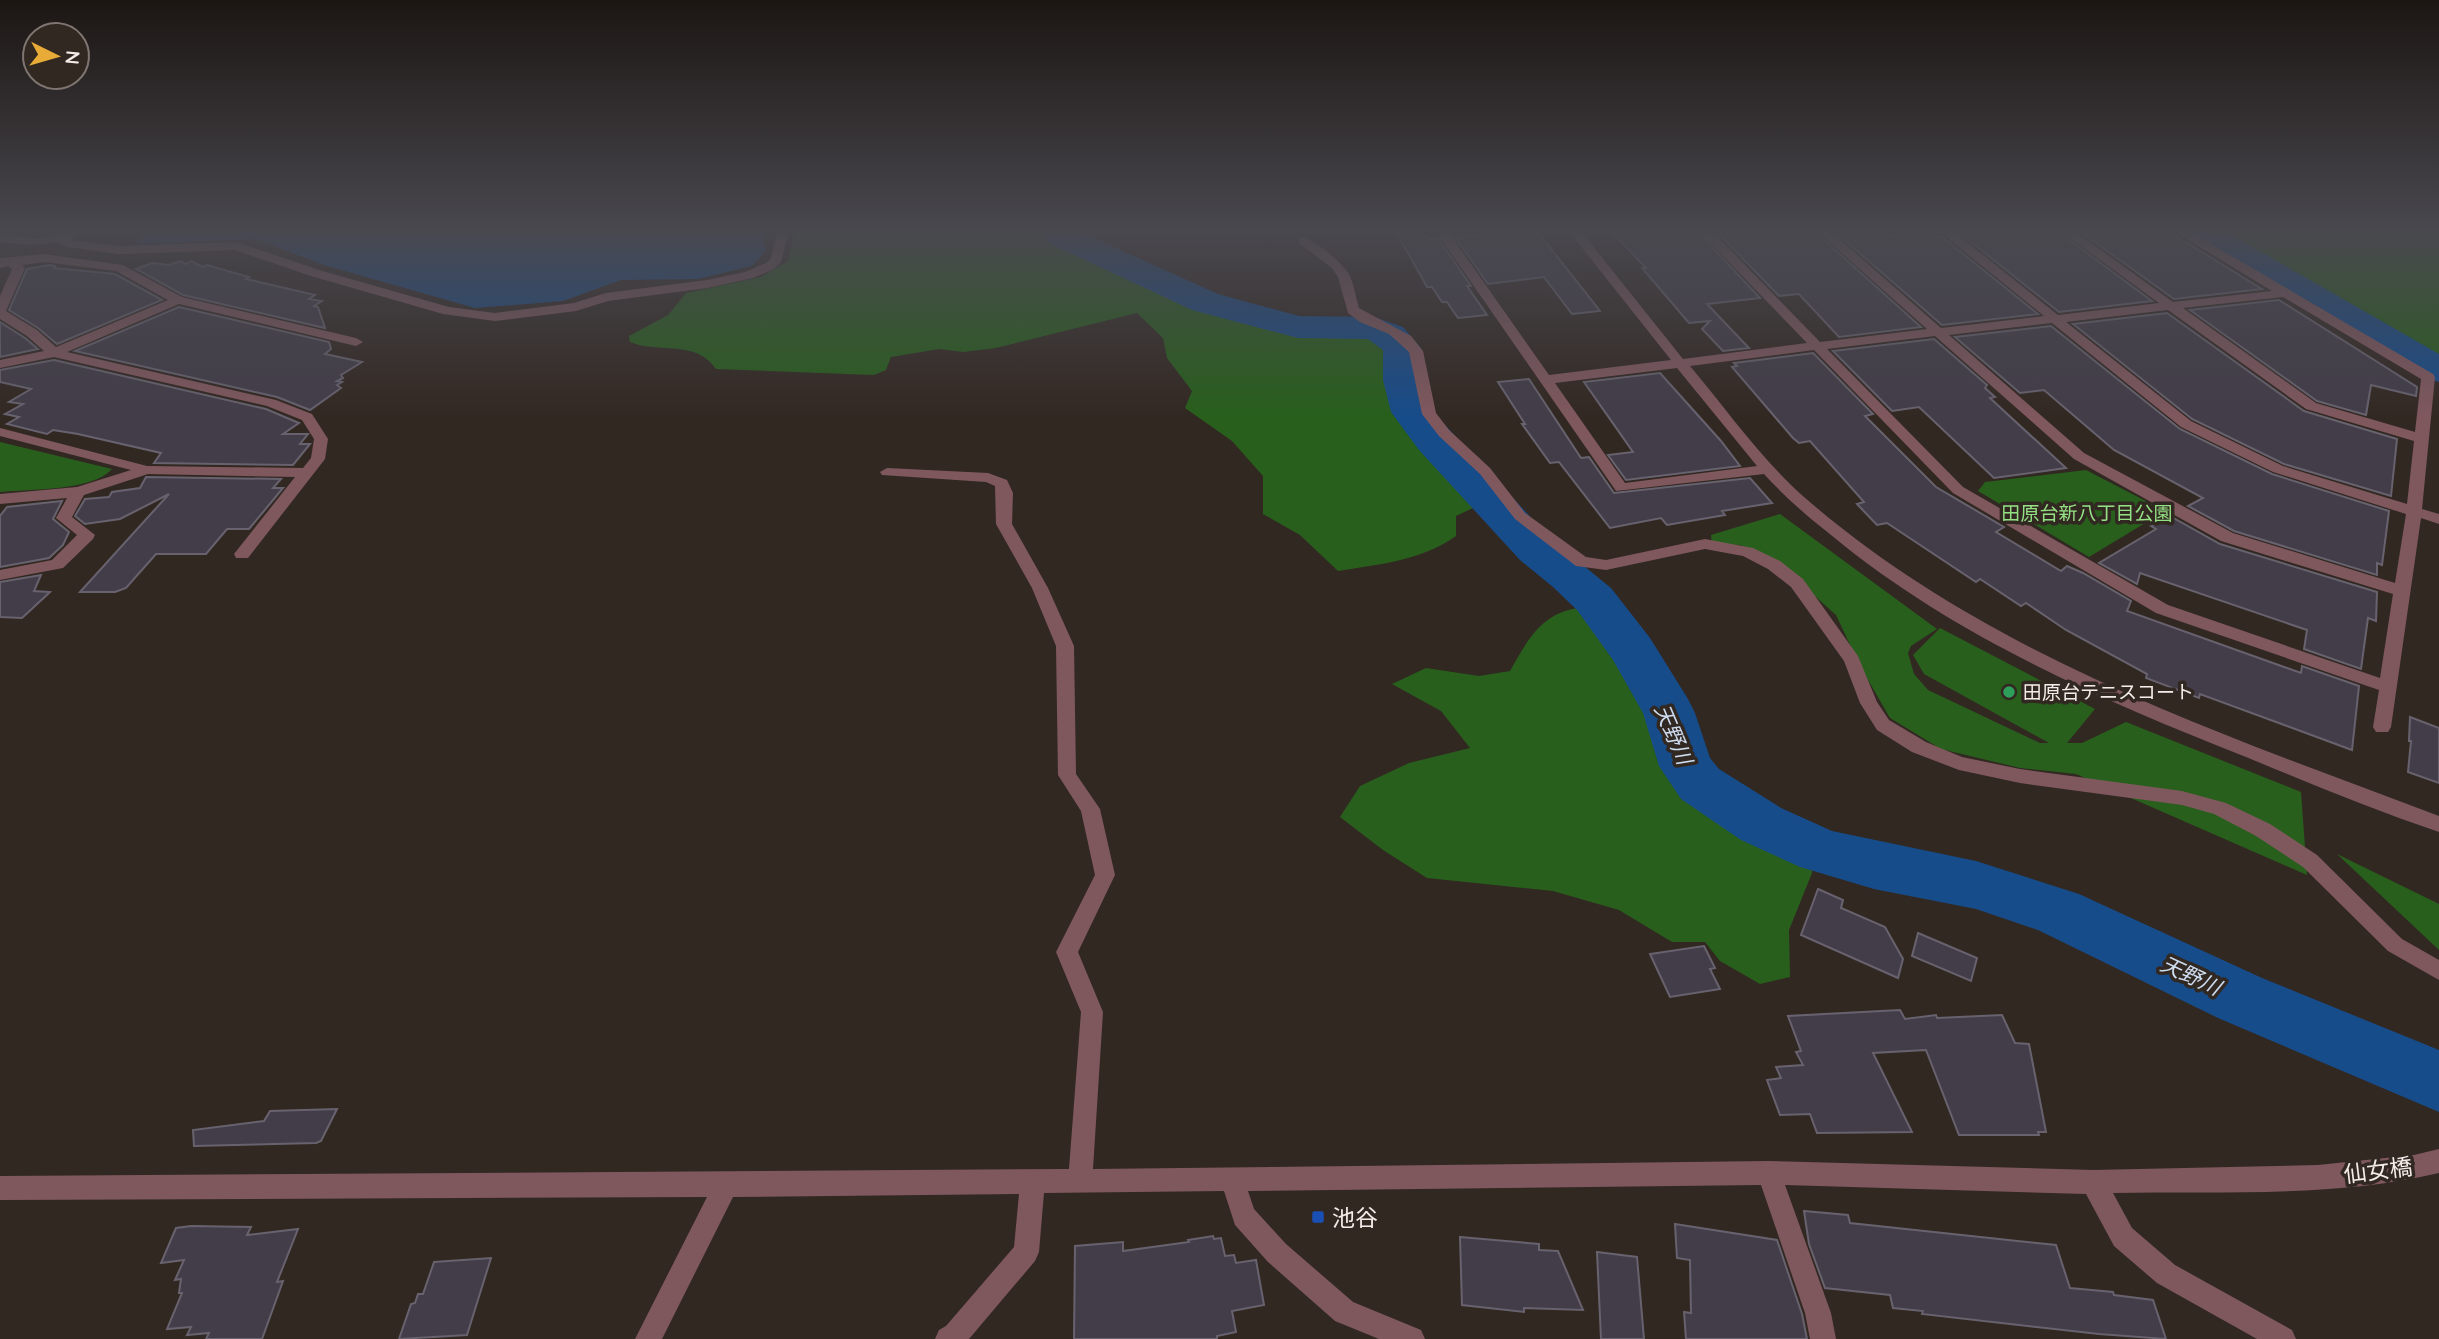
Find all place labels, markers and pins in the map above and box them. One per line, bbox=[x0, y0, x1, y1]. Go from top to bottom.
place label: 田原台テニスコート bbox=[2023, 680, 2194, 704]
marker: 田原台テニスコート bbox=[2001, 684, 2017, 700]
place label: 池谷 bbox=[1332, 1203, 1378, 1232]
marker: 池谷 bbox=[1310, 1209, 1326, 1225]

